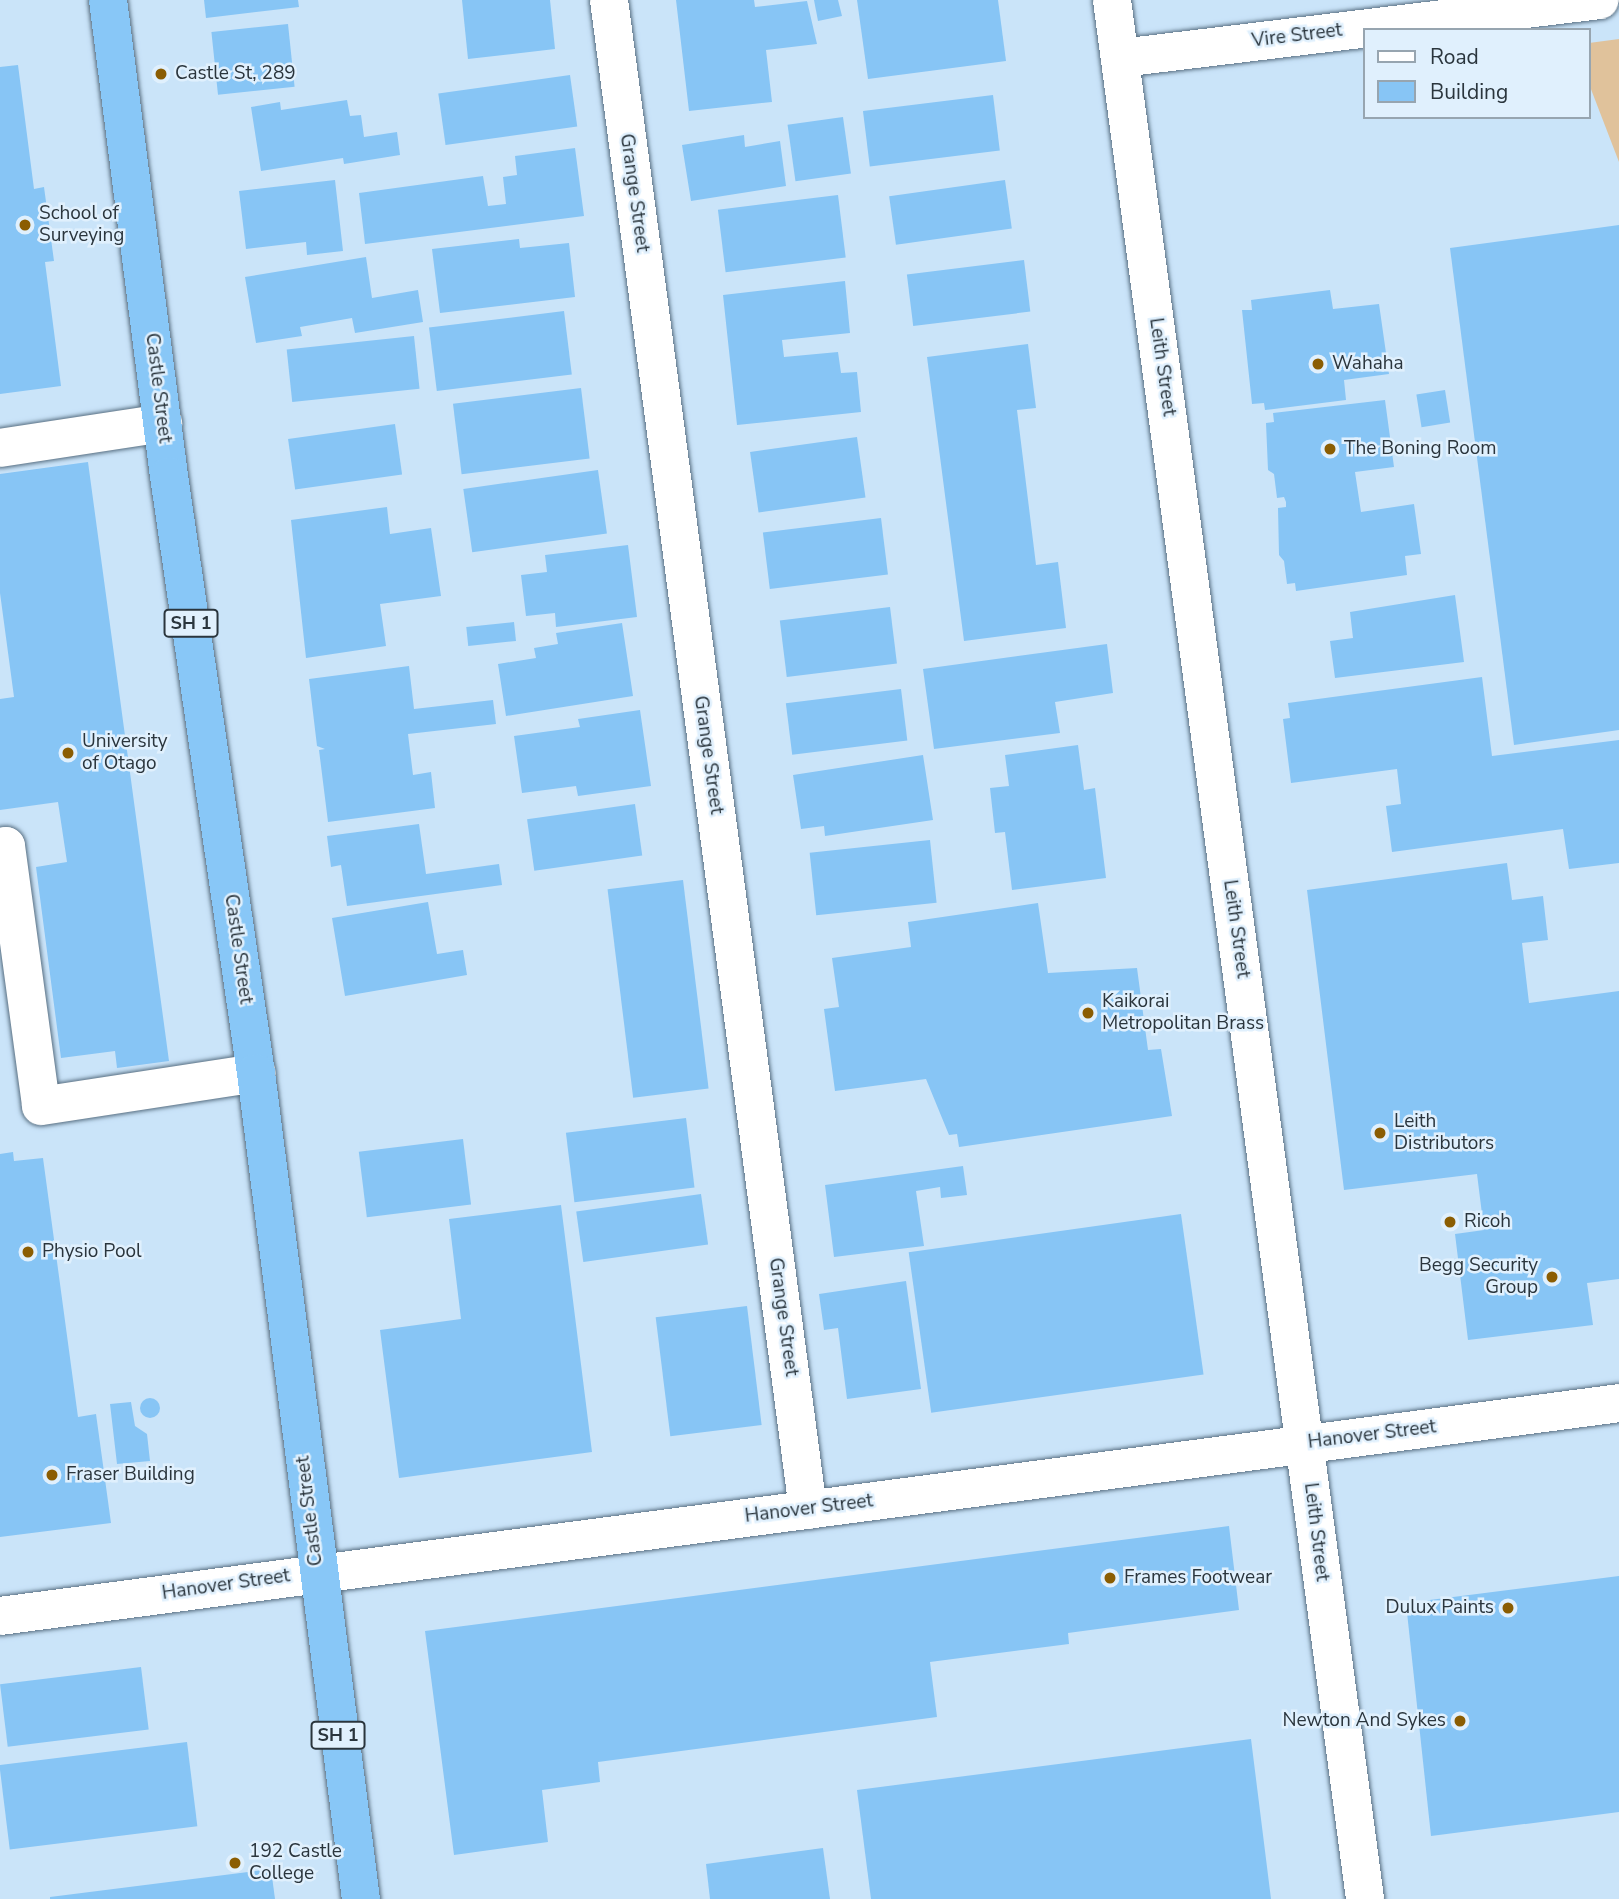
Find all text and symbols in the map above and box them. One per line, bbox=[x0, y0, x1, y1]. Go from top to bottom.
street label: Vire Street bbox=[1250, 19, 1344, 53]
legend bbox=[1364, 28, 1591, 119]
text: Road bbox=[1430, 43, 1479, 71]
place label: Castle St, 289 bbox=[175, 63, 296, 85]
marker: Castle St, 289 bbox=[153, 66, 169, 82]
text: Building bbox=[1430, 78, 1508, 106]
street label: Grange Street bbox=[614, 132, 654, 254]
place label: School of Surveying bbox=[39, 203, 124, 247]
marker: School of Surveying bbox=[17, 217, 33, 233]
street label: Leith Street bbox=[1144, 316, 1180, 418]
street label: Castle Street bbox=[140, 332, 176, 444]
place label: Wahaha bbox=[1332, 353, 1404, 375]
marker: Wahaha bbox=[1310, 356, 1326, 372]
place label: The Boning Room bbox=[1344, 438, 1497, 460]
marker: The Boning Room bbox=[1322, 441, 1338, 457]
road number: SH 1 bbox=[163, 608, 219, 638]
street label: Grange Street bbox=[688, 694, 728, 816]
place label: University of Otago bbox=[82, 731, 168, 775]
marker: University of Otago bbox=[60, 745, 76, 761]
street label: Leith Street bbox=[1218, 878, 1254, 980]
street label: Castle Street bbox=[219, 893, 257, 1005]
place label: Kaikorai Metropolitan Brass bbox=[1102, 991, 1264, 1035]
marker: Kaikorai Metropolitan Brass bbox=[1080, 1005, 1096, 1021]
place label: Leith Distributors bbox=[1394, 1111, 1494, 1155]
marker: Leith Distributors bbox=[1372, 1125, 1388, 1141]
place label: Ricoh bbox=[1464, 1211, 1511, 1233]
marker: Ricoh bbox=[1442, 1214, 1458, 1230]
place label: Physio Pool bbox=[42, 1241, 142, 1263]
marker: Physio Pool bbox=[20, 1244, 36, 1260]
place label: Begg Security Group bbox=[1419, 1255, 1538, 1299]
street label: Grange Street bbox=[763, 1256, 803, 1378]
marker: Begg Security Group bbox=[1544, 1269, 1560, 1285]
street label: Hanover Street bbox=[1307, 1416, 1437, 1454]
street label: Castle Street bbox=[292, 1455, 328, 1567]
place label: Fraser Building bbox=[66, 1464, 195, 1486]
marker: Fraser Building bbox=[44, 1467, 60, 1483]
street label: Leith Street bbox=[1299, 1482, 1333, 1582]
street label: Hanover Street bbox=[744, 1490, 874, 1528]
street label: Hanover Street bbox=[161, 1565, 291, 1605]
place label: Frames Footwear bbox=[1124, 1567, 1272, 1589]
marker: Frames Footwear bbox=[1102, 1570, 1118, 1586]
place label: Dulux Paints bbox=[1385, 1597, 1494, 1619]
marker: Dulux Paints bbox=[1500, 1600, 1516, 1616]
place label: Newton And Sykes bbox=[1283, 1710, 1446, 1732]
marker: Newton And Sykes bbox=[1452, 1713, 1468, 1729]
road number: SH 1 bbox=[310, 1720, 366, 1750]
place label: 192 Castle College bbox=[249, 1841, 342, 1885]
marker: 192 Castle College bbox=[227, 1855, 243, 1871]

